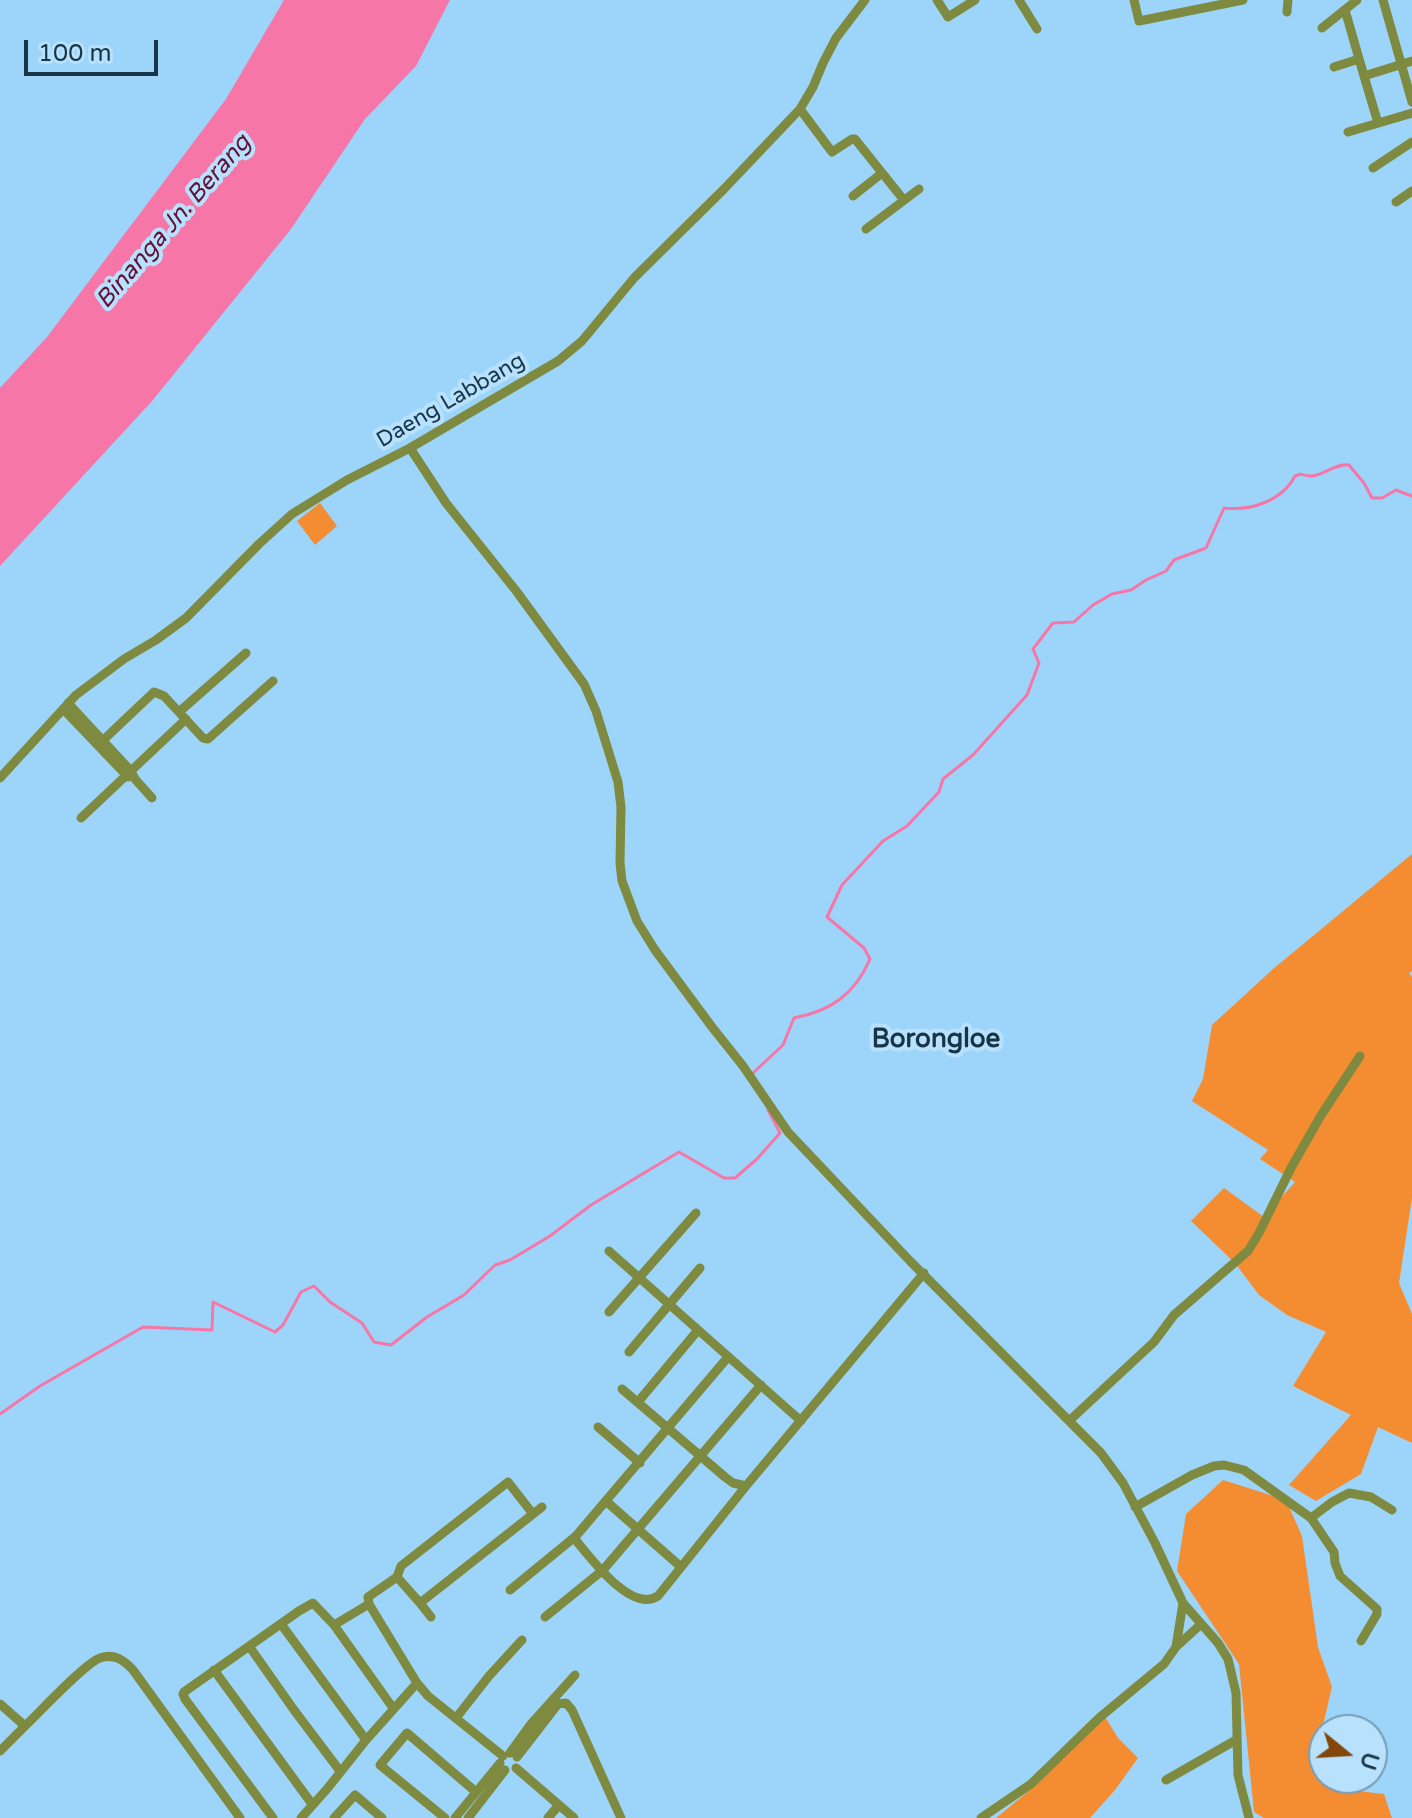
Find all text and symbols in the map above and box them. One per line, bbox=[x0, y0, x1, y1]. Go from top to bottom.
scale bar bbox=[28, 24, 162, 74]
text: 100 m bbox=[38, 39, 112, 68]
water label: Binanga Jn. Berang bbox=[91, 129, 257, 315]
street label: Daeng Labbang bbox=[372, 348, 530, 454]
district label: Borongloe bbox=[872, 1024, 1000, 1056]
north arrow bbox=[1308, 1714, 1388, 1794]
text: U bbox=[1354, 1749, 1384, 1773]

